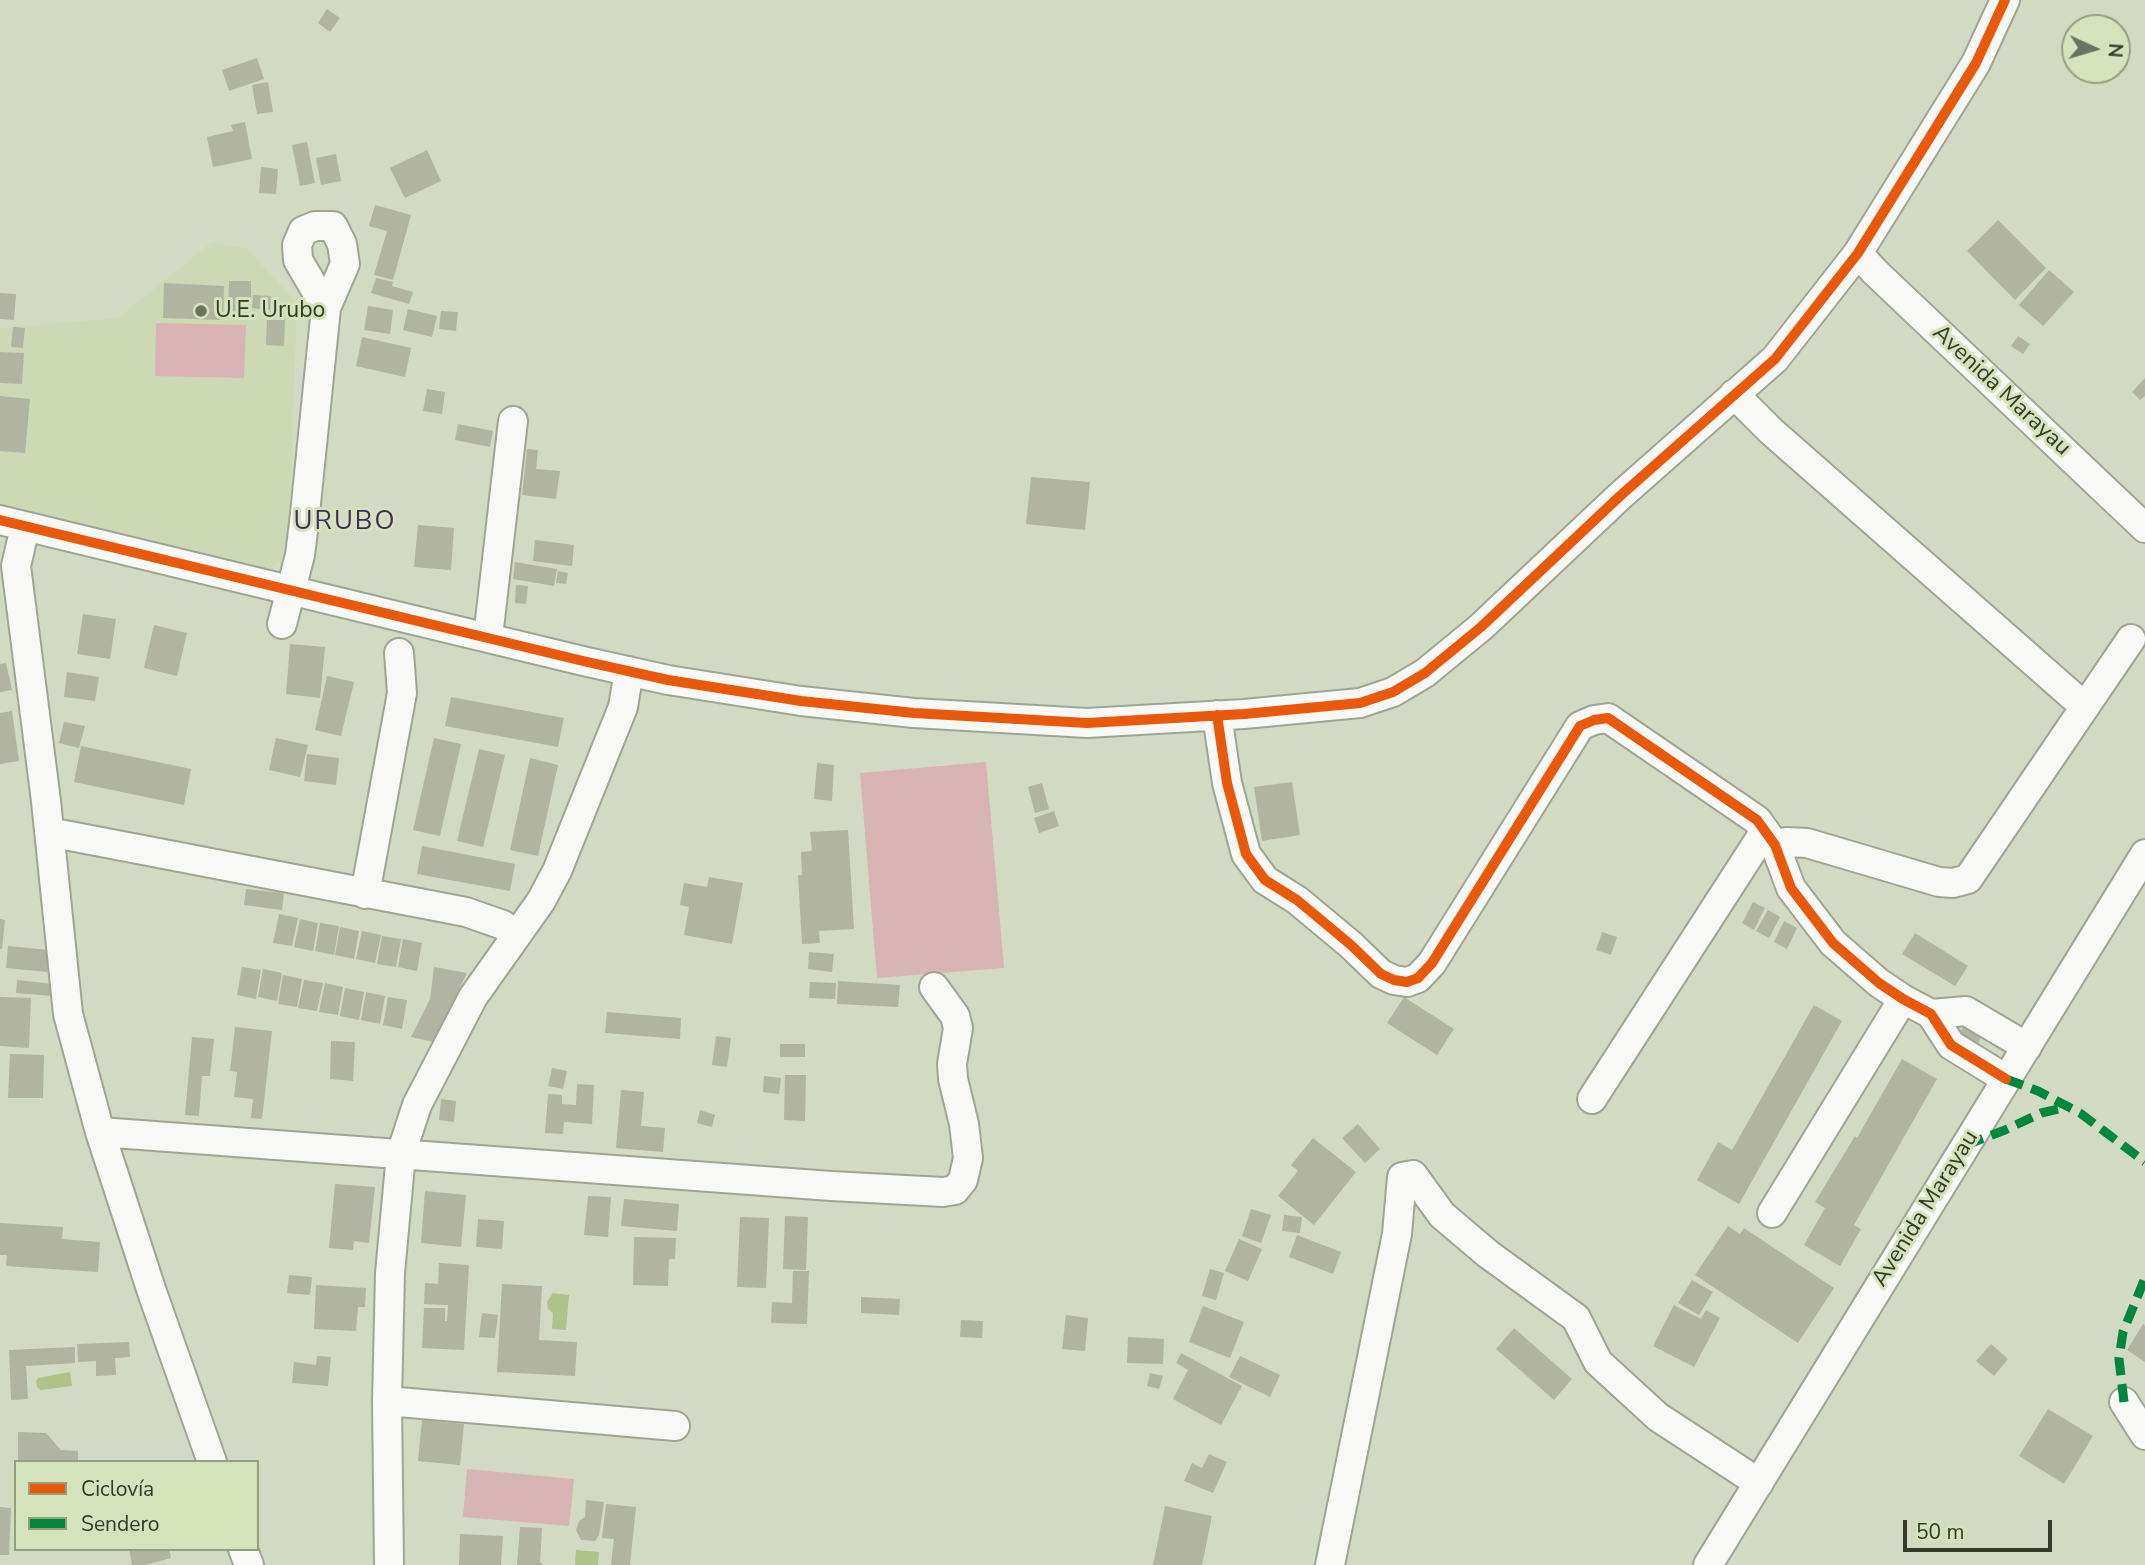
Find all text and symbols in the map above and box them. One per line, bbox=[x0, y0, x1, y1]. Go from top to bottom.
north arrow bbox=[2061, 14, 2131, 84]
text: N bbox=[2101, 42, 2128, 58]
place label: U.E. Urubo bbox=[215, 297, 325, 325]
marker: U.E. Urubo bbox=[193, 303, 209, 319]
street label: Avenida Marayau bbox=[1926, 320, 2076, 462]
district label: URUBO bbox=[294, 507, 396, 539]
street label: Avenida Marayau bbox=[1867, 1126, 1985, 1292]
legend bbox=[14, 1460, 259, 1551]
text: Ciclovía bbox=[81, 1475, 154, 1503]
scale bar bbox=[1907, 1506, 2056, 1550]
text: Sendero bbox=[81, 1510, 160, 1538]
text: 50 m bbox=[1916, 1518, 1965, 1546]

